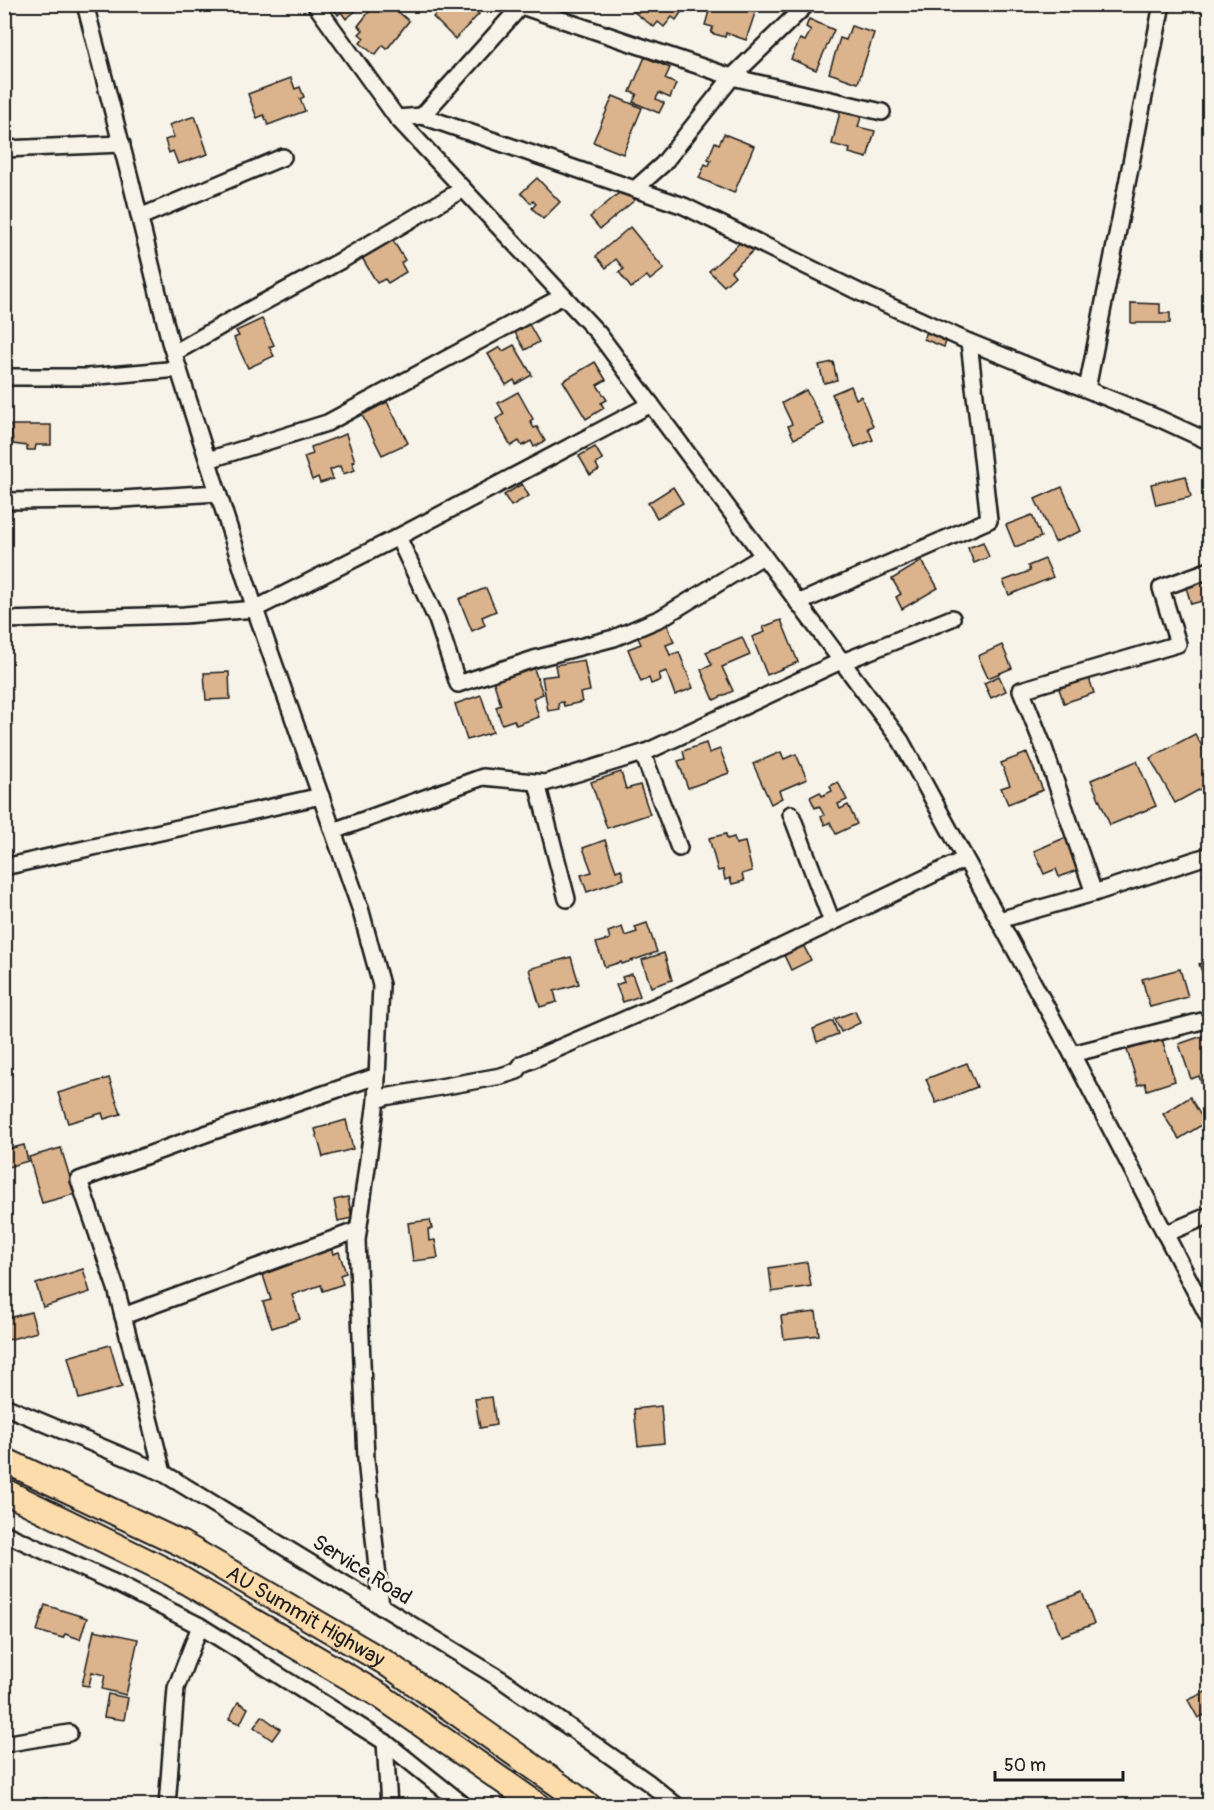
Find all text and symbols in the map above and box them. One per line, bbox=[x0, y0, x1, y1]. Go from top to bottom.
street label: Service Road bbox=[307, 1529, 417, 1611]
street label: AU Summit Highway bbox=[222, 1559, 390, 1673]
scale bar bbox=[995, 1744, 1122, 1782]
text: 50 m bbox=[1004, 1754, 1046, 1777]

